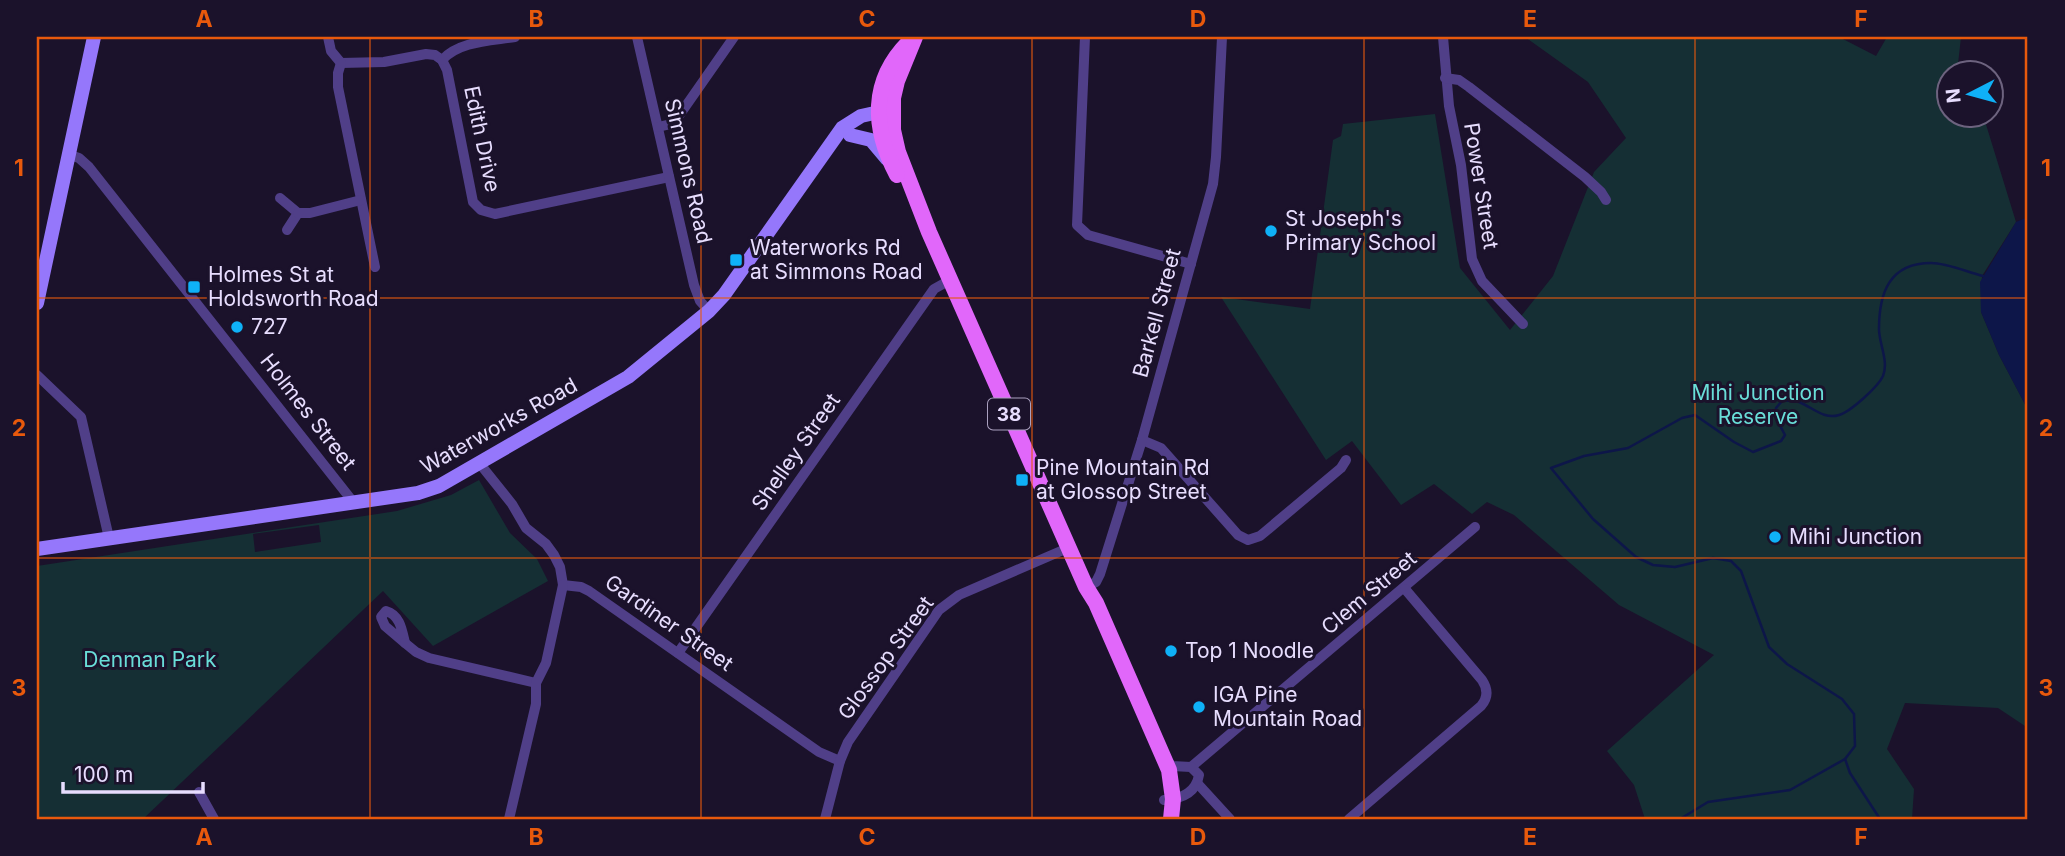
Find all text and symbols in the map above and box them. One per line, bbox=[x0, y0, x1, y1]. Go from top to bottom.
text: A bbox=[195, 5, 213, 33]
text: B bbox=[528, 5, 544, 33]
text: C bbox=[858, 5, 876, 33]
text: D bbox=[1190, 5, 1206, 33]
text: E bbox=[1523, 5, 1537, 33]
text: F bbox=[1854, 5, 1868, 33]
north arrow bbox=[1936, 60, 2006, 130]
street label: Edith Drive bbox=[459, 84, 506, 194]
text: N bbox=[1941, 87, 1966, 104]
street label: Simmons Road bbox=[660, 96, 717, 246]
street label: Power Street bbox=[1459, 121, 1504, 251]
text: 1 bbox=[14, 154, 24, 182]
text: 1 bbox=[2041, 154, 2051, 182]
place label: St Joseph's Primary School bbox=[1285, 206, 1436, 255]
marker: St Joseph's Primary School bbox=[1263, 223, 1279, 239]
place label: Waterworks Rd at Simmons Road bbox=[750, 235, 923, 284]
street label: Barkell Street bbox=[1127, 246, 1186, 380]
marker: Waterworks Rd at Simmons Road bbox=[728, 252, 744, 268]
place label: Holmes St at Holdsworth Road bbox=[208, 262, 379, 311]
marker: Holmes St at Holdsworth Road bbox=[186, 279, 202, 295]
place label: 727 bbox=[251, 314, 288, 339]
marker: 727 bbox=[229, 319, 245, 335]
street label: Holmes Street bbox=[255, 349, 361, 475]
street label: Waterworks Road bbox=[416, 372, 581, 479]
park label: Mihi Junction Reserve bbox=[1691, 380, 1825, 429]
street label: Shelley Street bbox=[746, 388, 845, 515]
road number: 38 bbox=[988, 398, 1030, 430]
text: 2 bbox=[12, 414, 26, 442]
text: 2 bbox=[2039, 414, 2053, 442]
place label: Pine Mountain Rd at Glossop Street bbox=[1036, 455, 1210, 504]
marker: Pine Mountain Rd at Glossop Street bbox=[1014, 472, 1030, 488]
place label: Mihi Junction bbox=[1789, 524, 1922, 549]
marker: Mihi Junction bbox=[1767, 529, 1783, 545]
street label: Clem Street bbox=[1316, 546, 1421, 640]
street label: Gardiner Street bbox=[600, 569, 738, 676]
street label: Glossop Street bbox=[833, 591, 939, 724]
place label: Top 1 Noodle bbox=[1185, 638, 1314, 663]
marker: Top 1 Noodle bbox=[1163, 643, 1179, 659]
park label: Denman Park bbox=[83, 647, 217, 672]
text: 3 bbox=[12, 674, 26, 702]
text: 3 bbox=[2039, 674, 2053, 702]
place label: IGA Pine Mountain Road bbox=[1213, 682, 1362, 731]
marker: IGA Pine Mountain Road bbox=[1191, 699, 1207, 715]
scale bar bbox=[63, 751, 203, 795]
text: 100 m bbox=[74, 762, 133, 787]
text: A bbox=[195, 823, 213, 851]
text: B bbox=[528, 823, 544, 851]
text: C bbox=[858, 823, 876, 851]
text: D bbox=[1190, 823, 1206, 851]
text: E bbox=[1523, 823, 1537, 851]
text: F bbox=[1854, 823, 1868, 851]

